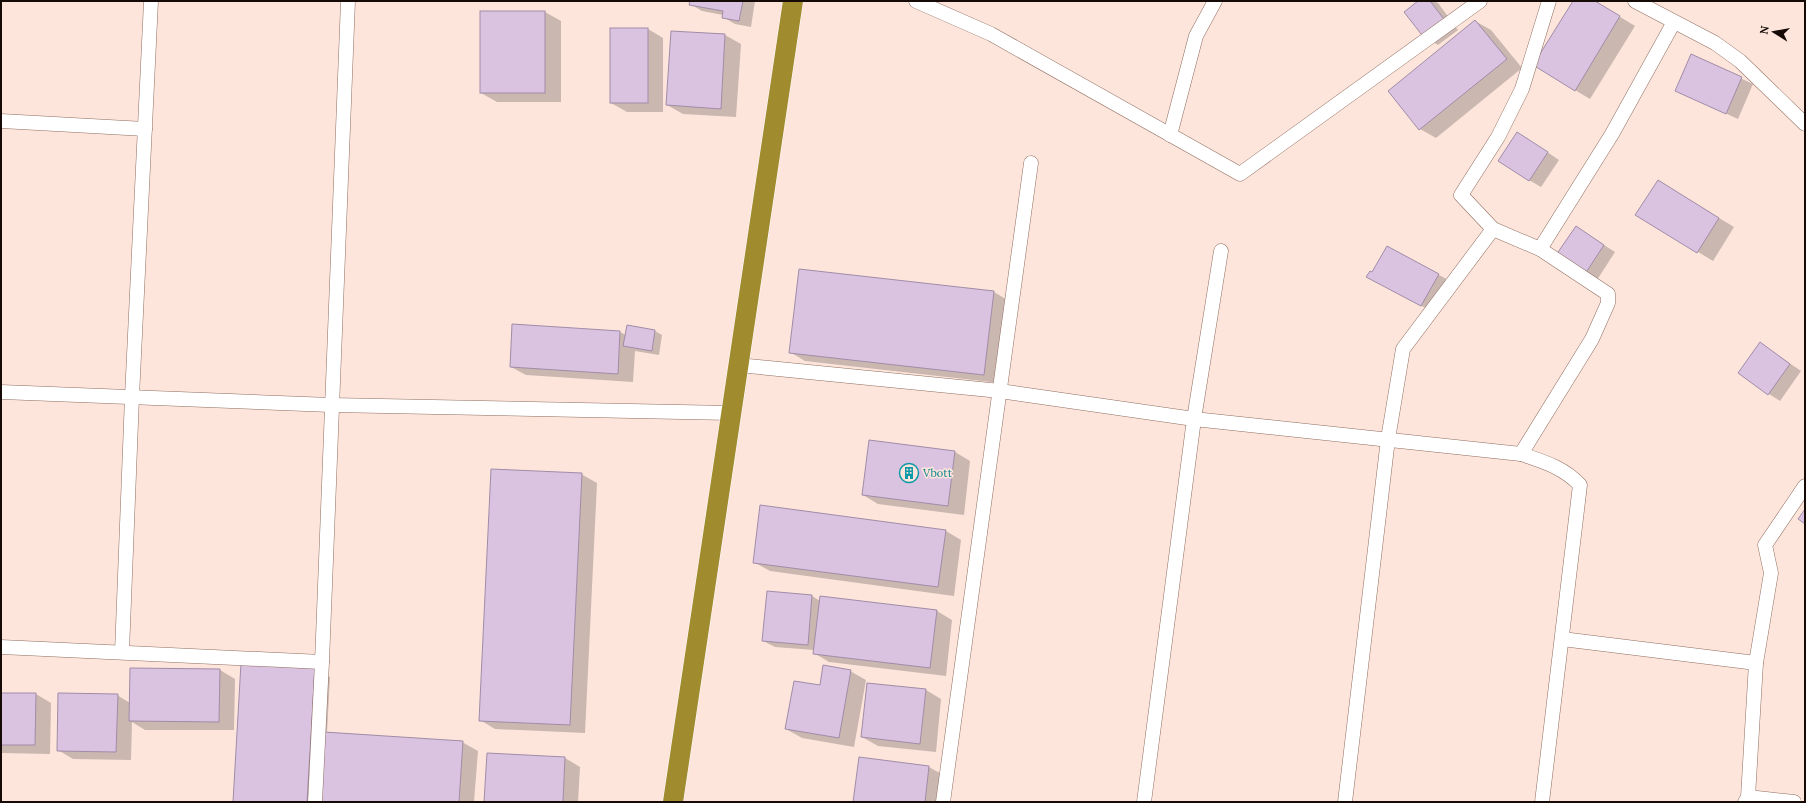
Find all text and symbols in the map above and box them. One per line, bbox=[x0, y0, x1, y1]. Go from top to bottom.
north arrow bbox=[1754, 12, 1794, 52]
text: N bbox=[1756, 24, 1772, 36]
building icon: Vbott bbox=[898, 462, 920, 484]
place label: Vbott bbox=[922, 466, 953, 480]

